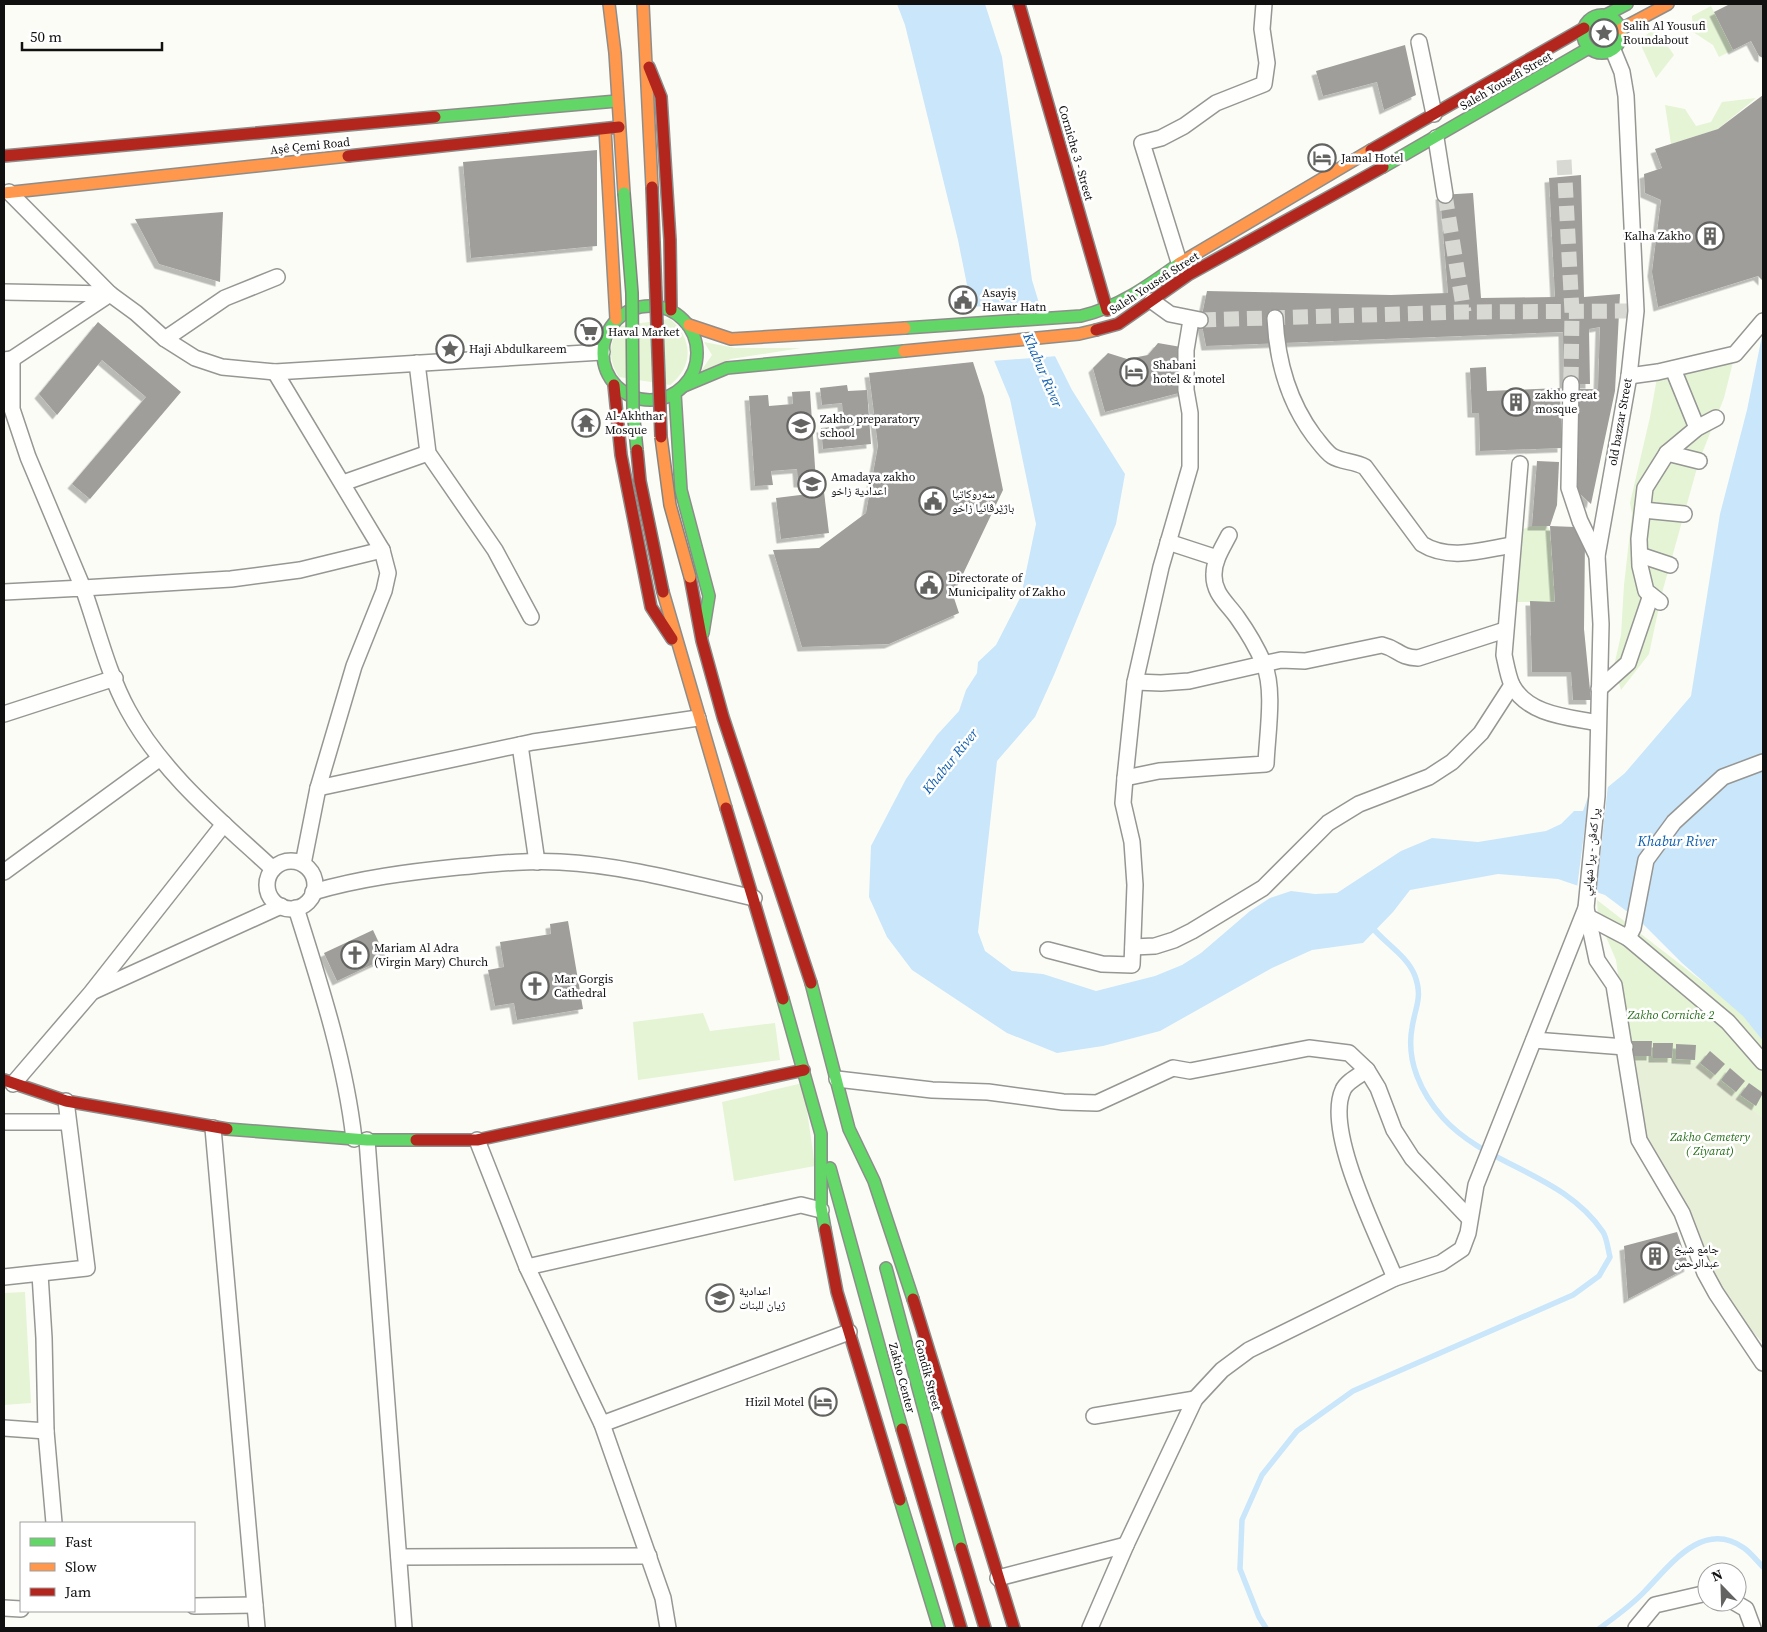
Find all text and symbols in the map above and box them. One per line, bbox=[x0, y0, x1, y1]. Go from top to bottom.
place icon: Salih Al Yousufi Roundabout bbox=[1589, 18, 1619, 48]
place label: Salih Al Yousufi Roundabout bbox=[1623, 18, 1706, 48]
scale bar bbox=[22, 20, 162, 52]
text: 50 m bbox=[30, 26, 62, 47]
street label: Saleh Yousefi Street bbox=[1457, 48, 1555, 114]
street label: Corniche 3 - Street bbox=[1055, 104, 1097, 203]
street label: Aşê Çemi Road bbox=[269, 134, 351, 158]
hotel icon: Jamal Hotel bbox=[1307, 143, 1337, 173]
place label: Jamal Hotel bbox=[1340, 150, 1404, 166]
building icon: Kalha Zakho bbox=[1695, 221, 1725, 251]
place label: Kalha Zakho bbox=[1624, 228, 1691, 244]
street label: Saleh Yousefi Street bbox=[1106, 248, 1202, 318]
public building icon: Asayiş Hawar Hatn bbox=[948, 285, 978, 315]
place label: Asayiş Hawar Hatn bbox=[982, 285, 1046, 315]
supermarket icon: Haval Market bbox=[574, 317, 604, 347]
place label: Haval Market bbox=[608, 324, 679, 340]
water label: Khabur River bbox=[1018, 329, 1068, 411]
place icon: Haji Abdulkareem bbox=[435, 334, 465, 364]
place label: Haji Abdulkareem bbox=[469, 341, 567, 357]
hotel icon: Shabani hotel & motel bbox=[1119, 357, 1149, 387]
place label: Shabani hotel & motel bbox=[1153, 357, 1226, 387]
street label: old bazzar Street bbox=[1604, 377, 1636, 467]
building icon: zakho great mosque bbox=[1501, 387, 1531, 417]
place label: zakho great mosque bbox=[1535, 387, 1597, 417]
temple icon: Al-Akhthar Mosque bbox=[571, 408, 601, 438]
place label: Al-Akhthar Mosque bbox=[605, 408, 664, 438]
school or university icon: Zakho preparatory school bbox=[786, 411, 816, 441]
place label: Zakho preparatory school bbox=[820, 411, 921, 441]
school or university icon: Amadaya zakho اعدادية زاخو bbox=[797, 469, 827, 499]
place label: Amadaya zakho اعدادية زاخو bbox=[831, 469, 916, 499]
public building icon: سه‌روكاتيا باژێرڤانيا زاخو bbox=[918, 486, 948, 516]
place label: سه‌روكاتيا باژێرڤانيا زاخو bbox=[952, 486, 1014, 516]
public building icon: Directorate of Municipality of Zakho bbox=[914, 570, 944, 600]
place label: Directorate of Municipality of Zakho bbox=[948, 570, 1066, 600]
water label: Khabur River bbox=[917, 724, 983, 799]
street label: پرا كه‌ڤن - پرا شهابي bbox=[1578, 807, 1606, 897]
water label: Khabur River bbox=[1636, 831, 1717, 851]
church icon: Mariam Al Adra (Virgin Mary) Church bbox=[340, 940, 370, 970]
place label: Mariam Al Adra (Virgin Mary) Church bbox=[374, 940, 488, 970]
church icon: Mar Gorgis Cathedral bbox=[520, 971, 550, 1001]
place label: Mar Gorgis Cathedral bbox=[554, 971, 613, 1001]
park label: Zakho Corniche 2 bbox=[1627, 1007, 1714, 1023]
park label: Zakho Cemetery ( Ziyarat) bbox=[1669, 1129, 1750, 1159]
building icon: جامع شيخ عبدالرحمن bbox=[1640, 1241, 1670, 1271]
place label: جامع شيخ عبدالرحمن bbox=[1674, 1241, 1719, 1271]
school or university icon: اعدادية ژیان للبنات bbox=[705, 1283, 735, 1313]
place label: اعدادية ژیان للبنات bbox=[739, 1283, 786, 1313]
street label: Gondik Street bbox=[911, 1338, 945, 1412]
street label: Zakho Center bbox=[885, 1341, 919, 1415]
hotel icon: Hizil Motel bbox=[808, 1387, 838, 1417]
place label: Hizil Motel bbox=[745, 1394, 804, 1410]
legend bbox=[20, 1522, 195, 1612]
text: Fast bbox=[65, 1531, 92, 1552]
text: Slow bbox=[65, 1556, 97, 1577]
north arrow bbox=[1697, 1562, 1747, 1612]
text: N bbox=[1708, 1564, 1726, 1586]
text: Jam bbox=[64, 1581, 92, 1602]

